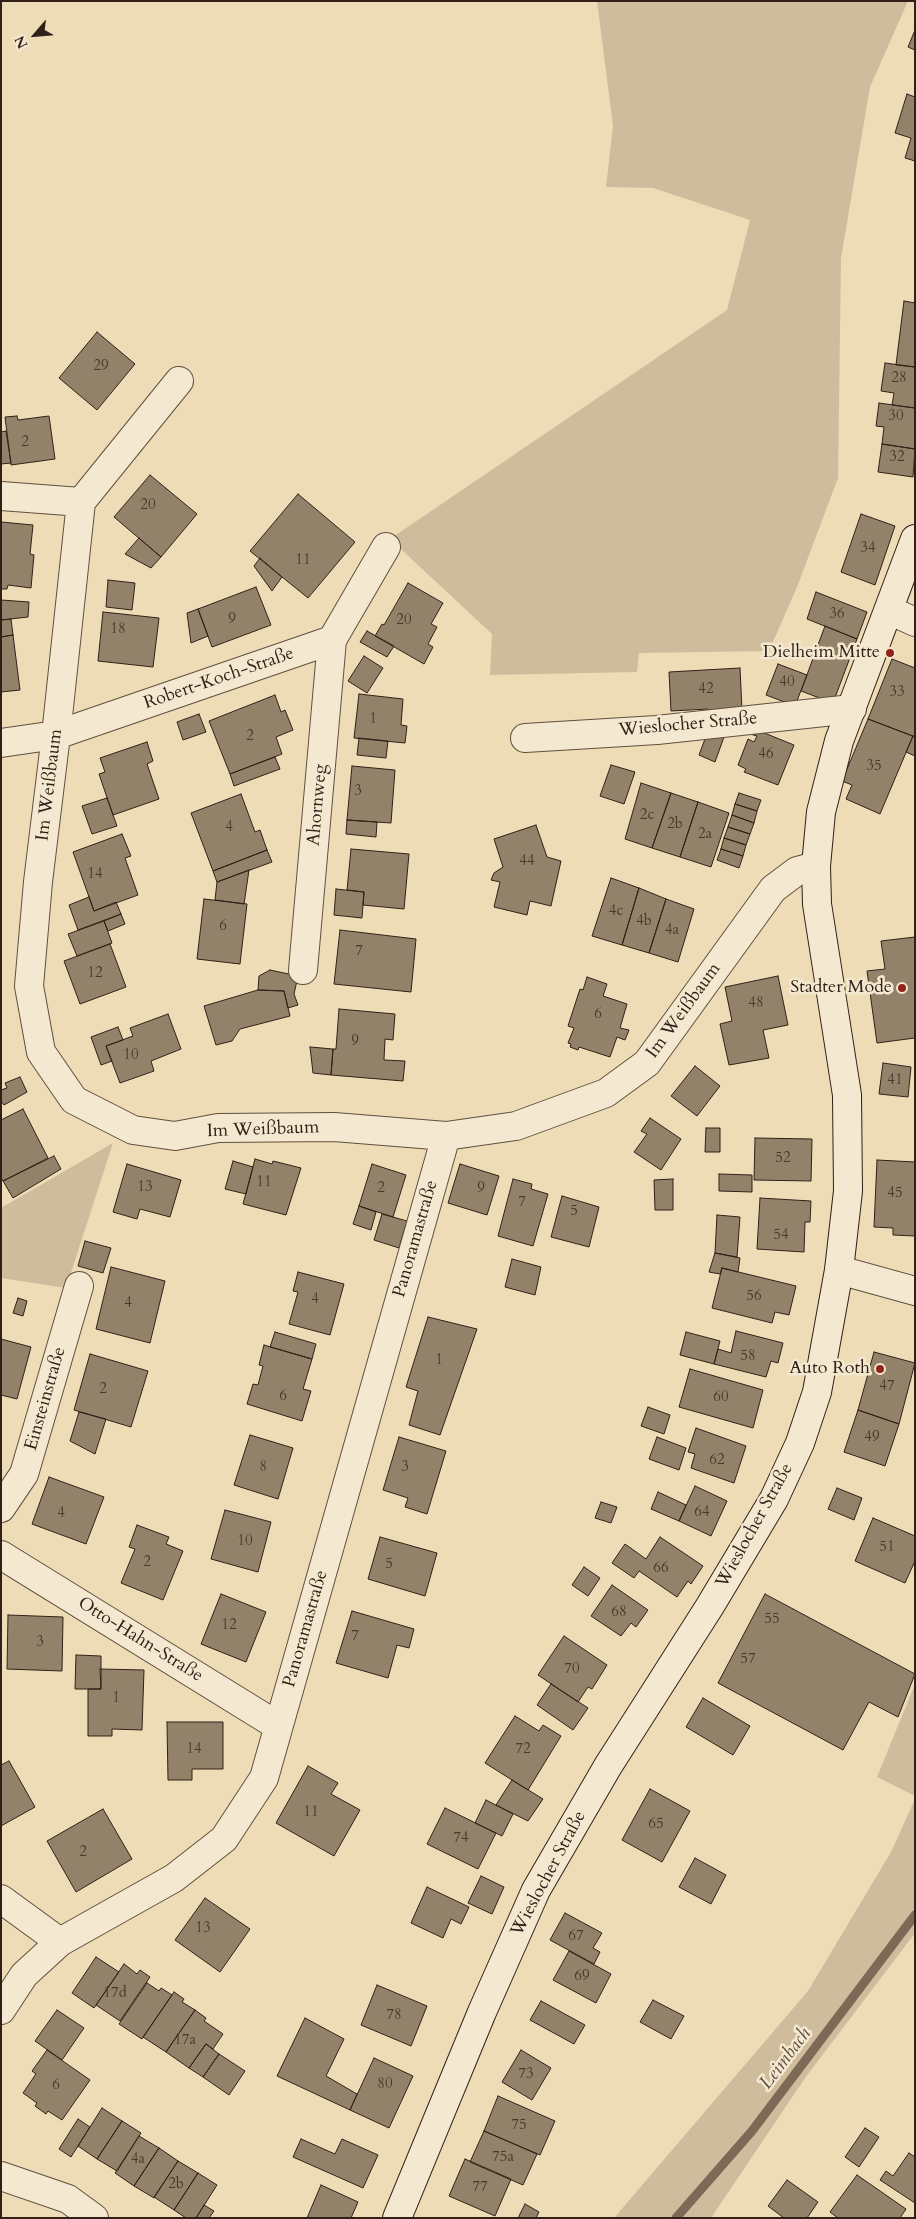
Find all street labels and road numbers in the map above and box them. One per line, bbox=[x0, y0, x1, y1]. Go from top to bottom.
street label: Robert-Koch-Straße bbox=[141, 643, 297, 715]
street label: Wieslocher Straße bbox=[618, 708, 758, 742]
street label: Im Weißbaum bbox=[32, 728, 68, 842]
street label: Ahornweg bbox=[304, 763, 332, 847]
street label: Im Weißbaum bbox=[642, 959, 726, 1063]
street label: Im Weißbaum bbox=[206, 1117, 320, 1143]
street label: Panoramastraße bbox=[389, 1178, 443, 1300]
street label: Einsteinstraße bbox=[21, 1345, 71, 1453]
street label: Wieslocher Straße bbox=[712, 1460, 798, 1592]
street label: Panoramastraße bbox=[279, 1568, 333, 1690]
street label: Otto-Hahn-Straße bbox=[73, 1593, 207, 1687]
street label: Wieslocher Straße bbox=[507, 1808, 591, 1940]

